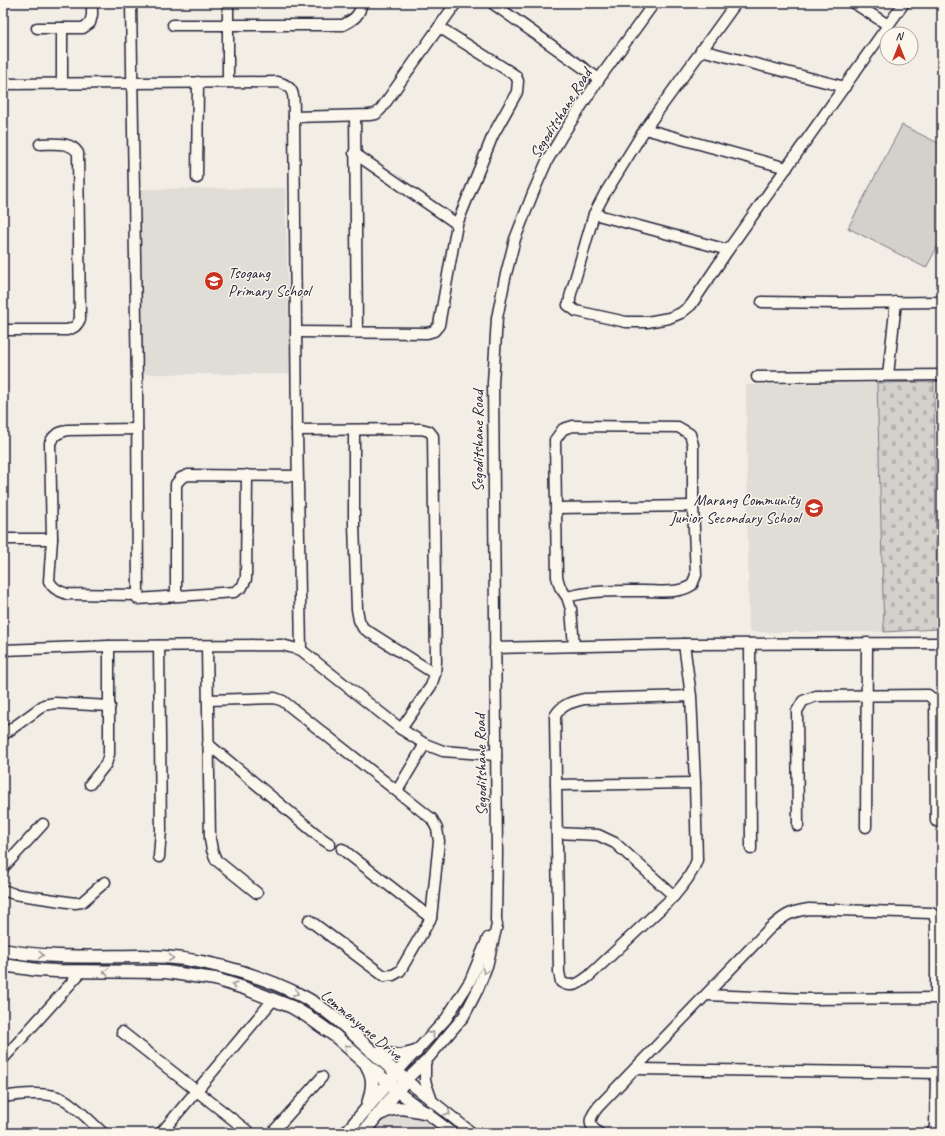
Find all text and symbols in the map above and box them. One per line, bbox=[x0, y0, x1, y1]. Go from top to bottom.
north arrow bbox=[879, 26, 919, 66]
text: N bbox=[896, 29, 905, 43]
street label: Segoditshane Road bbox=[525, 63, 598, 162]
place label: Tsogang Primary School bbox=[228, 263, 314, 301]
school or university icon: Tsogang Primary School bbox=[203, 270, 225, 292]
street label: Segoditshane Road bbox=[468, 387, 488, 492]
place label: Marang Community Junior Secondary School bbox=[669, 490, 803, 528]
school or university icon: Marang Community Junior Secondary School bbox=[803, 497, 825, 519]
street label: Segoditshane Road bbox=[470, 711, 492, 816]
one-way arrow bbox=[38, 951, 45, 960]
one-way arrow bbox=[168, 953, 174, 962]
one-way arrow bbox=[103, 968, 109, 976]
one-way arrow bbox=[481, 968, 489, 975]
one-way arrow bbox=[231, 981, 238, 990]
street label: Lemmenyane Drive bbox=[317, 985, 407, 1066]
one-way arrow bbox=[292, 988, 299, 996]
one-way arrow bbox=[427, 1031, 435, 1039]
one-way arrow bbox=[345, 1044, 352, 1051]
one-way arrow bbox=[443, 1108, 451, 1115]

